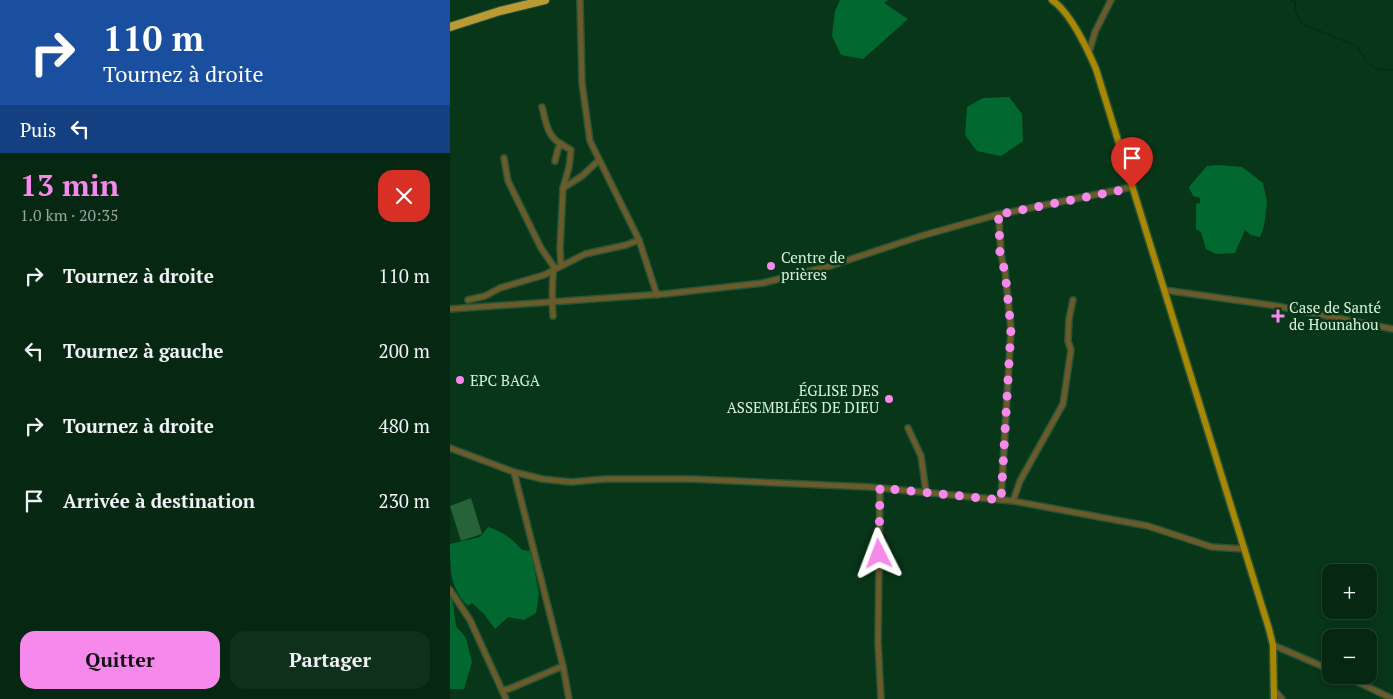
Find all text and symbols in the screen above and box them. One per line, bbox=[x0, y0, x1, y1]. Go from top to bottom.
text: 110 m bbox=[103, 15, 204, 61]
icon: right bbox=[20, 20, 85, 85]
text: Tournez à droite bbox=[103, 59, 264, 88]
icon: left bbox=[66, 115, 94, 143]
text: Puis bbox=[20, 117, 56, 142]
pin bbox=[1111, 137, 1153, 188]
icon: arrive bbox=[1118, 144, 1146, 172]
text: 13 min bbox=[20, 165, 119, 205]
button: close bbox=[378, 170, 430, 222]
text: 1.0 km · 20:35 bbox=[20, 204, 118, 226]
place label: Centre de prières bbox=[781, 247, 845, 284]
marker: Centre de prières bbox=[765, 260, 777, 272]
icon: right bbox=[20, 262, 48, 290]
text: Tournez à droite bbox=[63, 263, 214, 288]
text: 110 m bbox=[379, 263, 430, 288]
place label: Case de Santé de Hounahou bbox=[1289, 297, 1381, 334]
marker: Case de Santé de Hounahou bbox=[1271, 309, 1285, 323]
icon: left bbox=[20, 337, 48, 365]
text: Tournez à gauche bbox=[63, 338, 224, 363]
text: 200 m bbox=[379, 338, 430, 363]
place label: EPC BAGA bbox=[470, 370, 541, 390]
marker: EPC BAGA bbox=[454, 374, 466, 386]
place label: ÉGLISE DES ASSEMBLÉES DE DIEU bbox=[727, 380, 879, 417]
marker: ÉGLISE DES ASSEMBLÉES DE DIEU bbox=[883, 393, 895, 405]
icon: right bbox=[20, 412, 48, 440]
text: Tournez à droite bbox=[63, 413, 214, 438]
text: 480 m bbox=[379, 413, 430, 438]
icon: arrive bbox=[20, 487, 48, 515]
text: Arrivée à destination bbox=[63, 488, 255, 513]
text: 230 m bbox=[379, 488, 430, 513]
position arrow bbox=[852, 527, 904, 579]
map controls bbox=[1322, 564, 1377, 684]
button: + bbox=[1322, 564, 1377, 619]
button: − bbox=[1322, 629, 1377, 684]
button: Quitter bbox=[20, 631, 220, 689]
button: Partager bbox=[230, 631, 430, 689]

